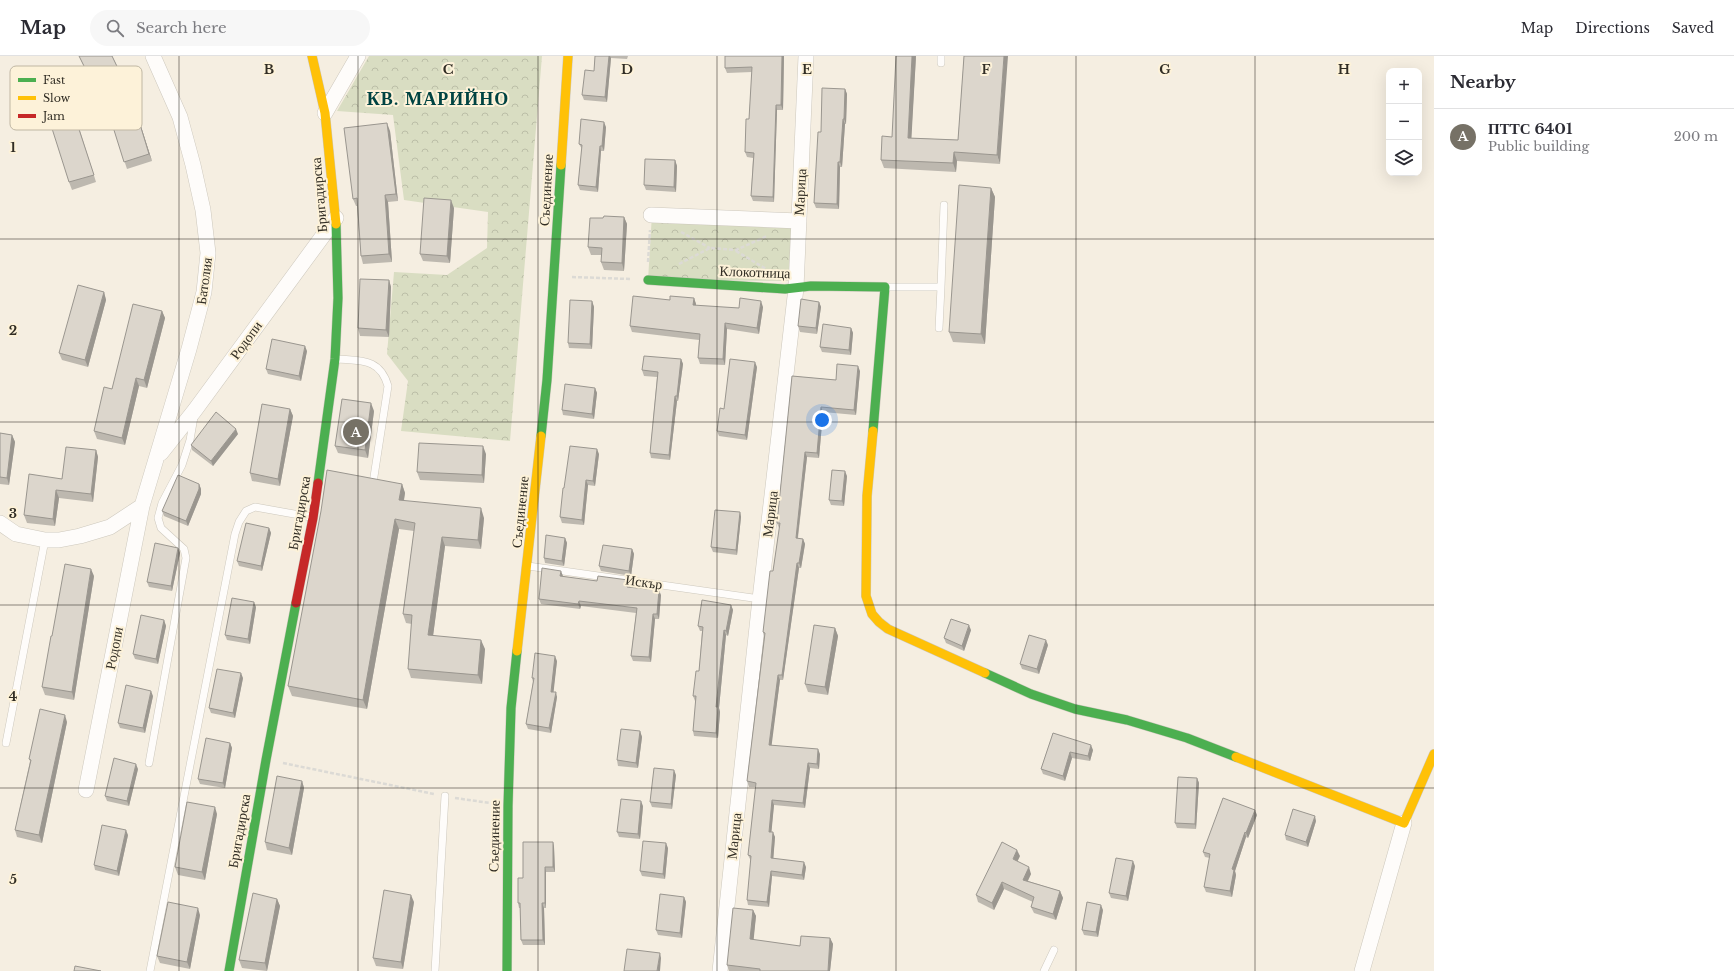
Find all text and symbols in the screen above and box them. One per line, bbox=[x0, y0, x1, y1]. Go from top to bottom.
search box bbox=[90, 10, 370, 46]
text: Map bbox=[20, 16, 66, 39]
icon: search bbox=[104, 17, 126, 39]
text: Search here bbox=[136, 18, 227, 37]
text: Map bbox=[1521, 19, 1553, 37]
text: Directions bbox=[1575, 19, 1650, 37]
text: Saved bbox=[1672, 19, 1714, 37]
text: B bbox=[264, 61, 274, 78]
text: C bbox=[443, 61, 454, 78]
text: D bbox=[621, 61, 633, 78]
text: E bbox=[802, 61, 812, 78]
text: F bbox=[982, 61, 991, 78]
text: G bbox=[1159, 61, 1171, 78]
text: H bbox=[1338, 61, 1350, 78]
legend bbox=[10, 66, 142, 130]
map controls bbox=[1386, 68, 1422, 176]
button: + bbox=[1386, 68, 1422, 104]
text: Nearby bbox=[1450, 72, 1516, 93]
text: Fast bbox=[43, 73, 66, 87]
district label: КВ. МАРИЙНО bbox=[367, 88, 509, 110]
text: Slow bbox=[43, 91, 71, 105]
button: − bbox=[1386, 104, 1422, 140]
text: Jam bbox=[41, 109, 65, 123]
text: ПТТС 6401 bbox=[1488, 119, 1572, 138]
text: A bbox=[1458, 128, 1468, 145]
text: 200 m bbox=[1674, 128, 1718, 145]
text: Public building bbox=[1488, 138, 1589, 155]
text: 1 bbox=[10, 139, 16, 156]
button: layers bbox=[1386, 140, 1422, 176]
street label: Съединение bbox=[535, 154, 557, 226]
street label: Бригадирска bbox=[307, 156, 331, 233]
street label: Марица bbox=[790, 167, 810, 216]
street label: Батолия bbox=[192, 256, 216, 306]
street label: Клокотница bbox=[719, 262, 792, 282]
street label: Родопи bbox=[226, 317, 266, 363]
text: 2 bbox=[9, 322, 17, 339]
your location bbox=[812, 410, 832, 430]
pin: A bbox=[343, 417, 369, 447]
street label: Бригадирска bbox=[284, 474, 315, 552]
street label: Съединение bbox=[507, 475, 533, 549]
street label: Марица bbox=[758, 489, 782, 538]
text: 3 bbox=[9, 505, 17, 522]
street label: Искър bbox=[624, 570, 664, 594]
street label: Родопи bbox=[101, 625, 127, 671]
text: 4 bbox=[9, 688, 18, 705]
street label: Бригадирска bbox=[224, 792, 255, 870]
street label: Съединение bbox=[484, 800, 504, 872]
street label: Марица bbox=[723, 811, 745, 860]
text: 5 bbox=[9, 871, 17, 888]

